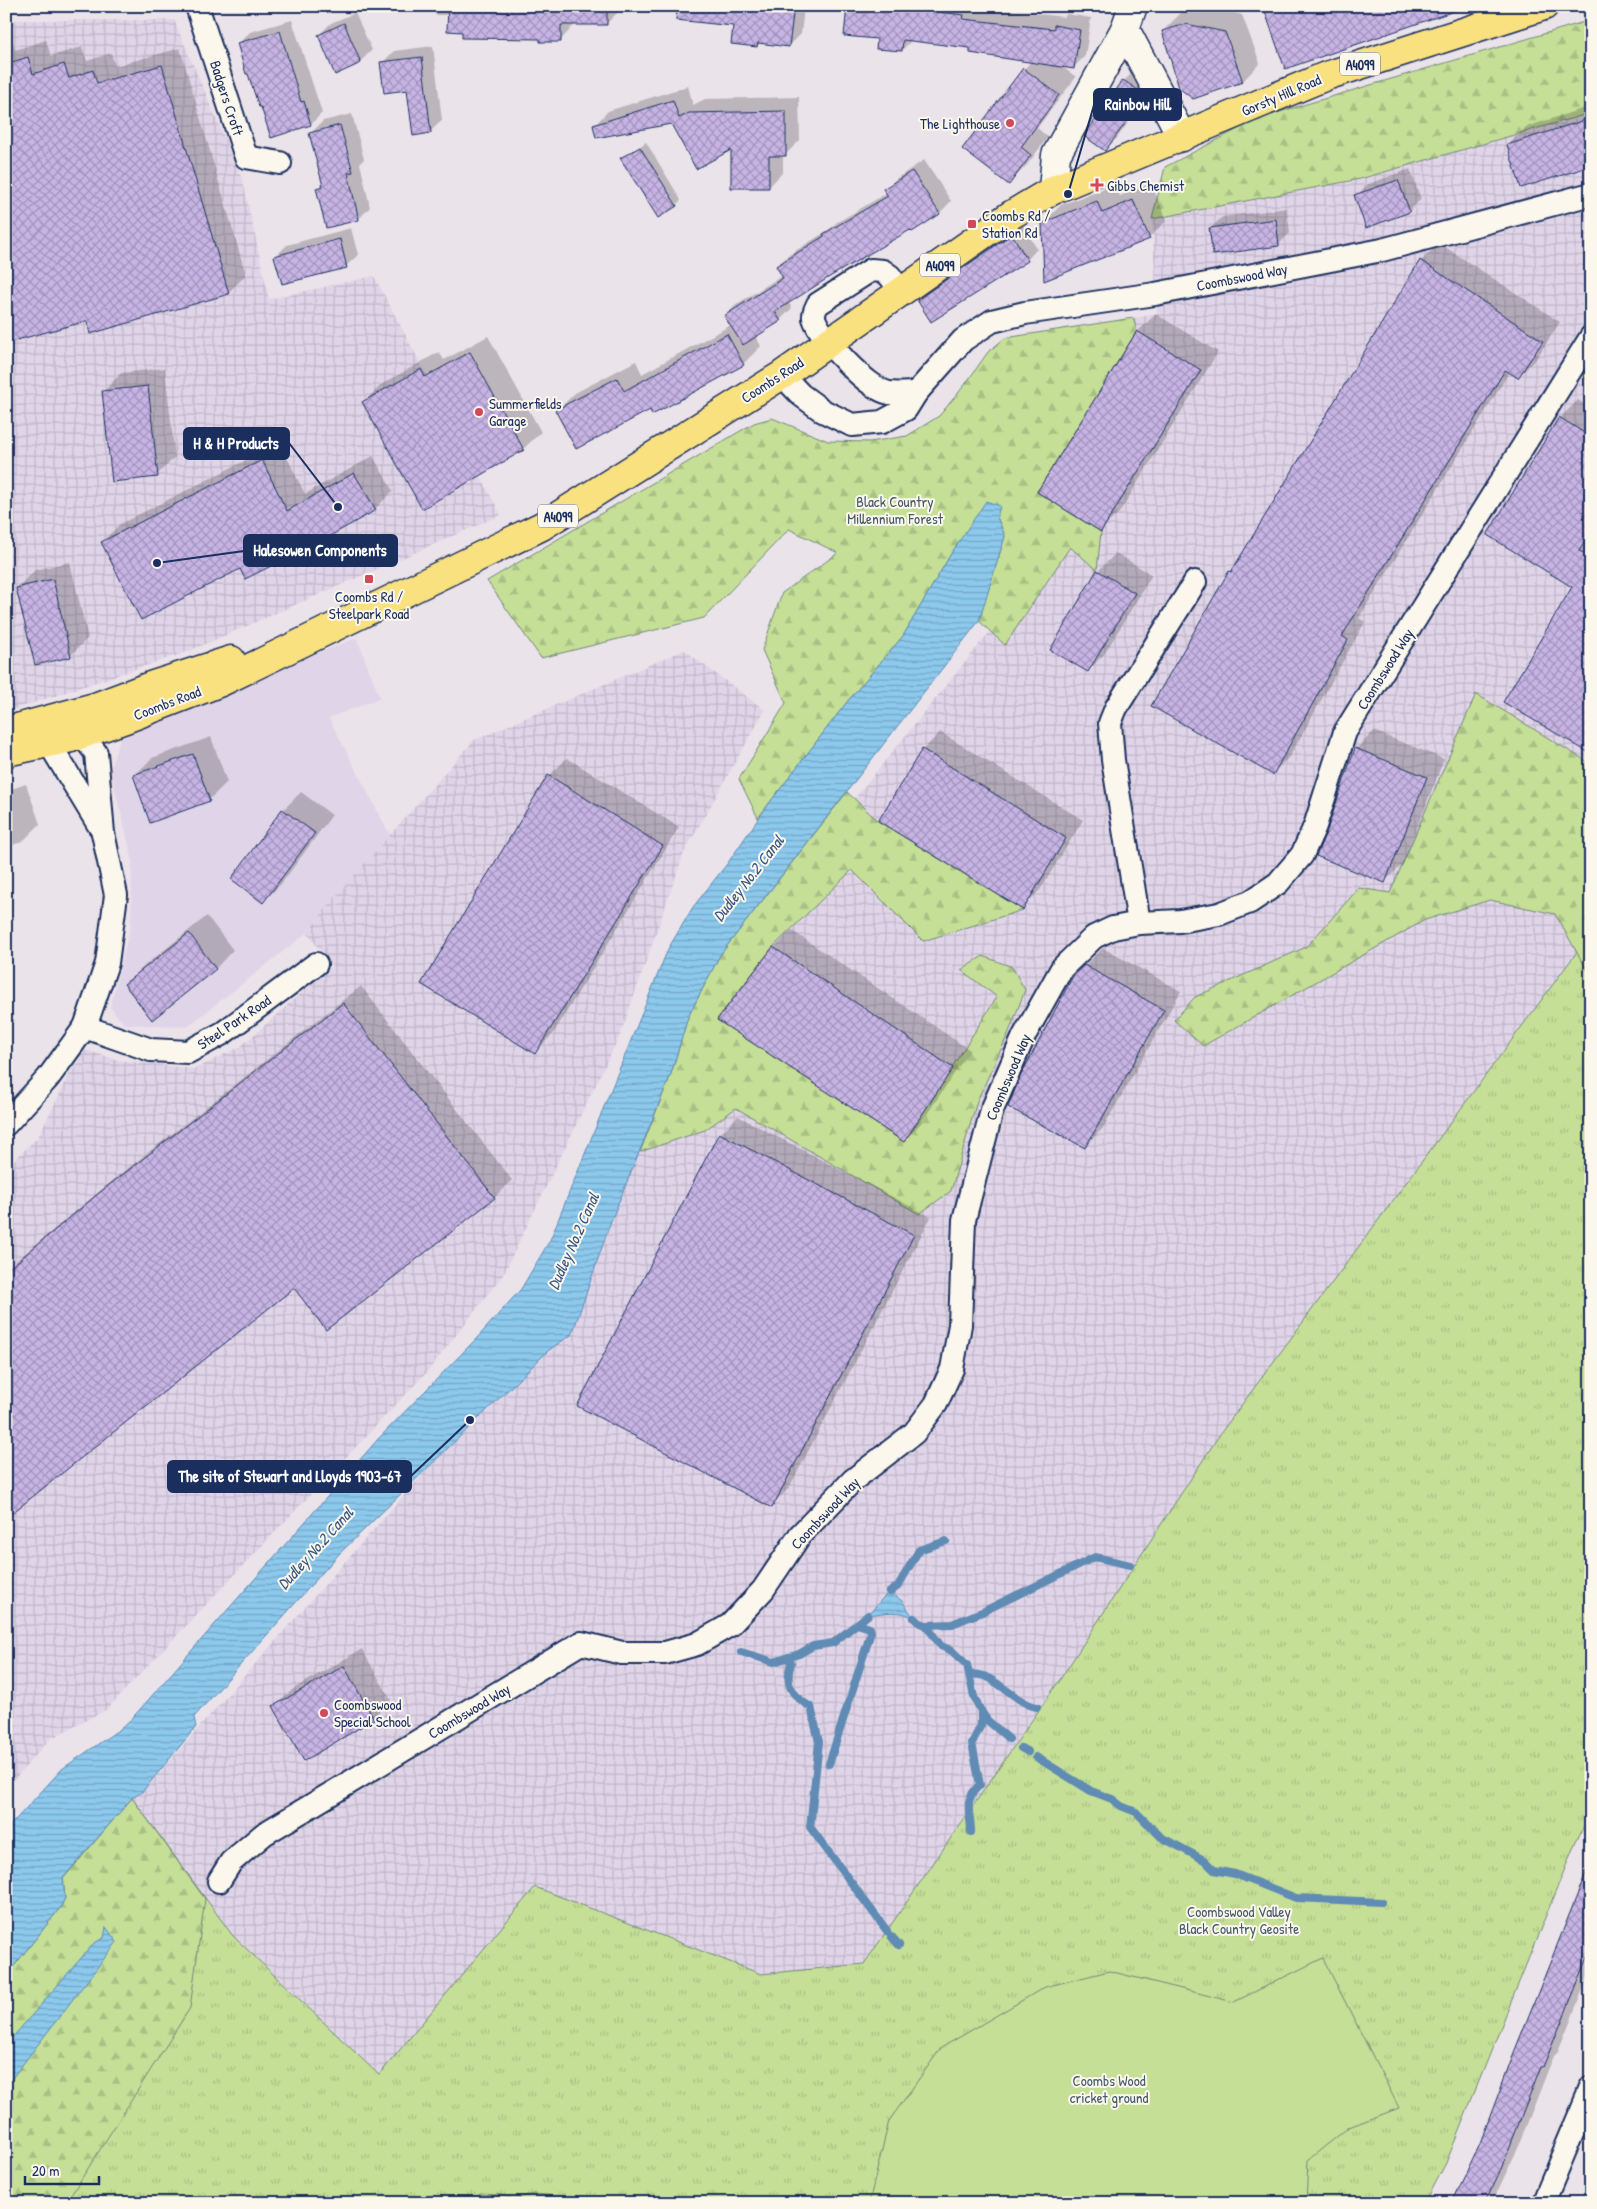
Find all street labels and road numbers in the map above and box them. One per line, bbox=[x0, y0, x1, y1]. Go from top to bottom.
road number: A4099 bbox=[1340, 52, 1380, 76]
street label: Badgers Croft bbox=[205, 58, 249, 139]
street label: Gorsty Hill Road bbox=[1238, 69, 1324, 121]
road number: A4099 bbox=[920, 254, 960, 276]
street label: Coombswood Way bbox=[1195, 258, 1289, 296]
street label: Coombs Road bbox=[737, 352, 807, 408]
road number: A4099 bbox=[538, 504, 578, 528]
street label: Coombswood Way bbox=[1352, 624, 1418, 714]
street label: Coombs Road bbox=[130, 681, 204, 725]
street label: Steel Park Road bbox=[193, 990, 275, 1054]
street label: Coombswood Way bbox=[980, 1030, 1036, 1124]
street label: Coombswood Way bbox=[786, 1472, 864, 1554]
street label: Coombswood Way bbox=[424, 1678, 514, 1744]

